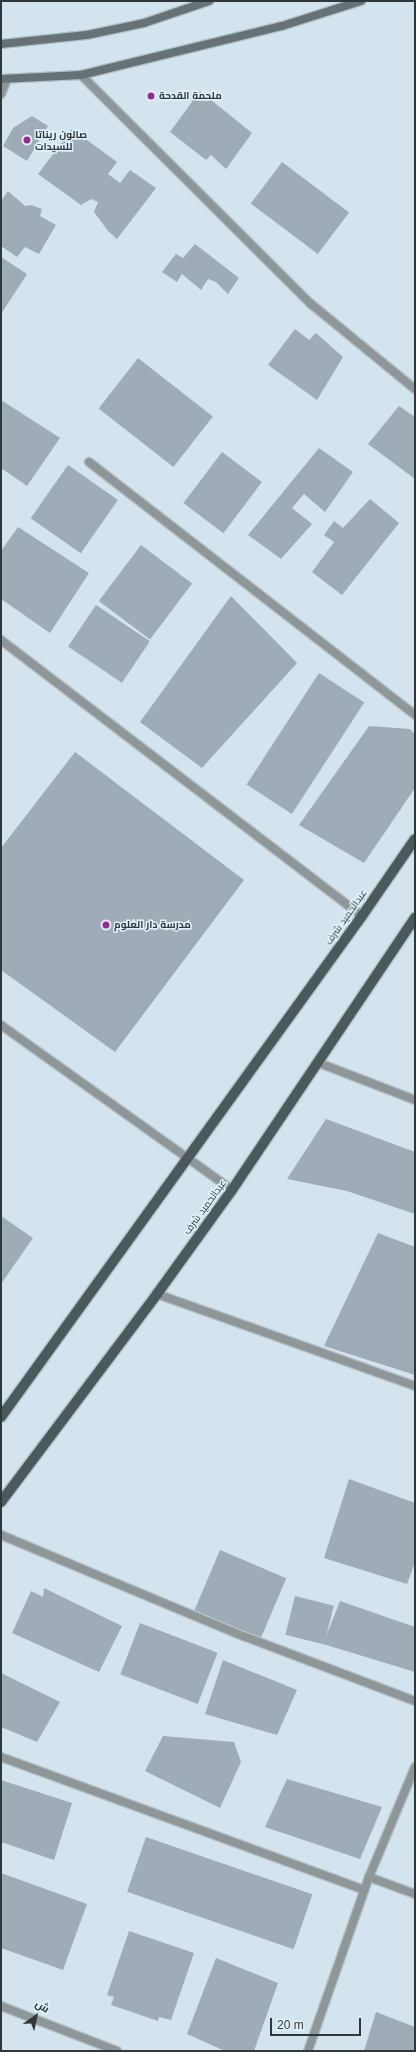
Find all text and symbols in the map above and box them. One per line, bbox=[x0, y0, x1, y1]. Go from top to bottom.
place label: ملحمة القدحة bbox=[159, 90, 222, 102]
marker: ملحمة القدحة bbox=[146, 91, 156, 101]
place label: صالون ريناتا للسيدات bbox=[35, 128, 87, 152]
marker: صالون ريناتا للسيدات bbox=[22, 135, 32, 145]
street label: عبدالحميد شرف bbox=[322, 887, 370, 947]
place label: مدرسة دار العلوم bbox=[114, 919, 191, 931]
marker: مدرسة دار العلوم bbox=[101, 920, 111, 930]
street label: عبدالحميد شرف bbox=[181, 1177, 229, 1237]
north arrow bbox=[16, 1996, 56, 2036]
text: ش bbox=[33, 1997, 52, 2015]
scale bar bbox=[272, 2010, 363, 2036]
text: 20 m bbox=[277, 2018, 304, 2032]

